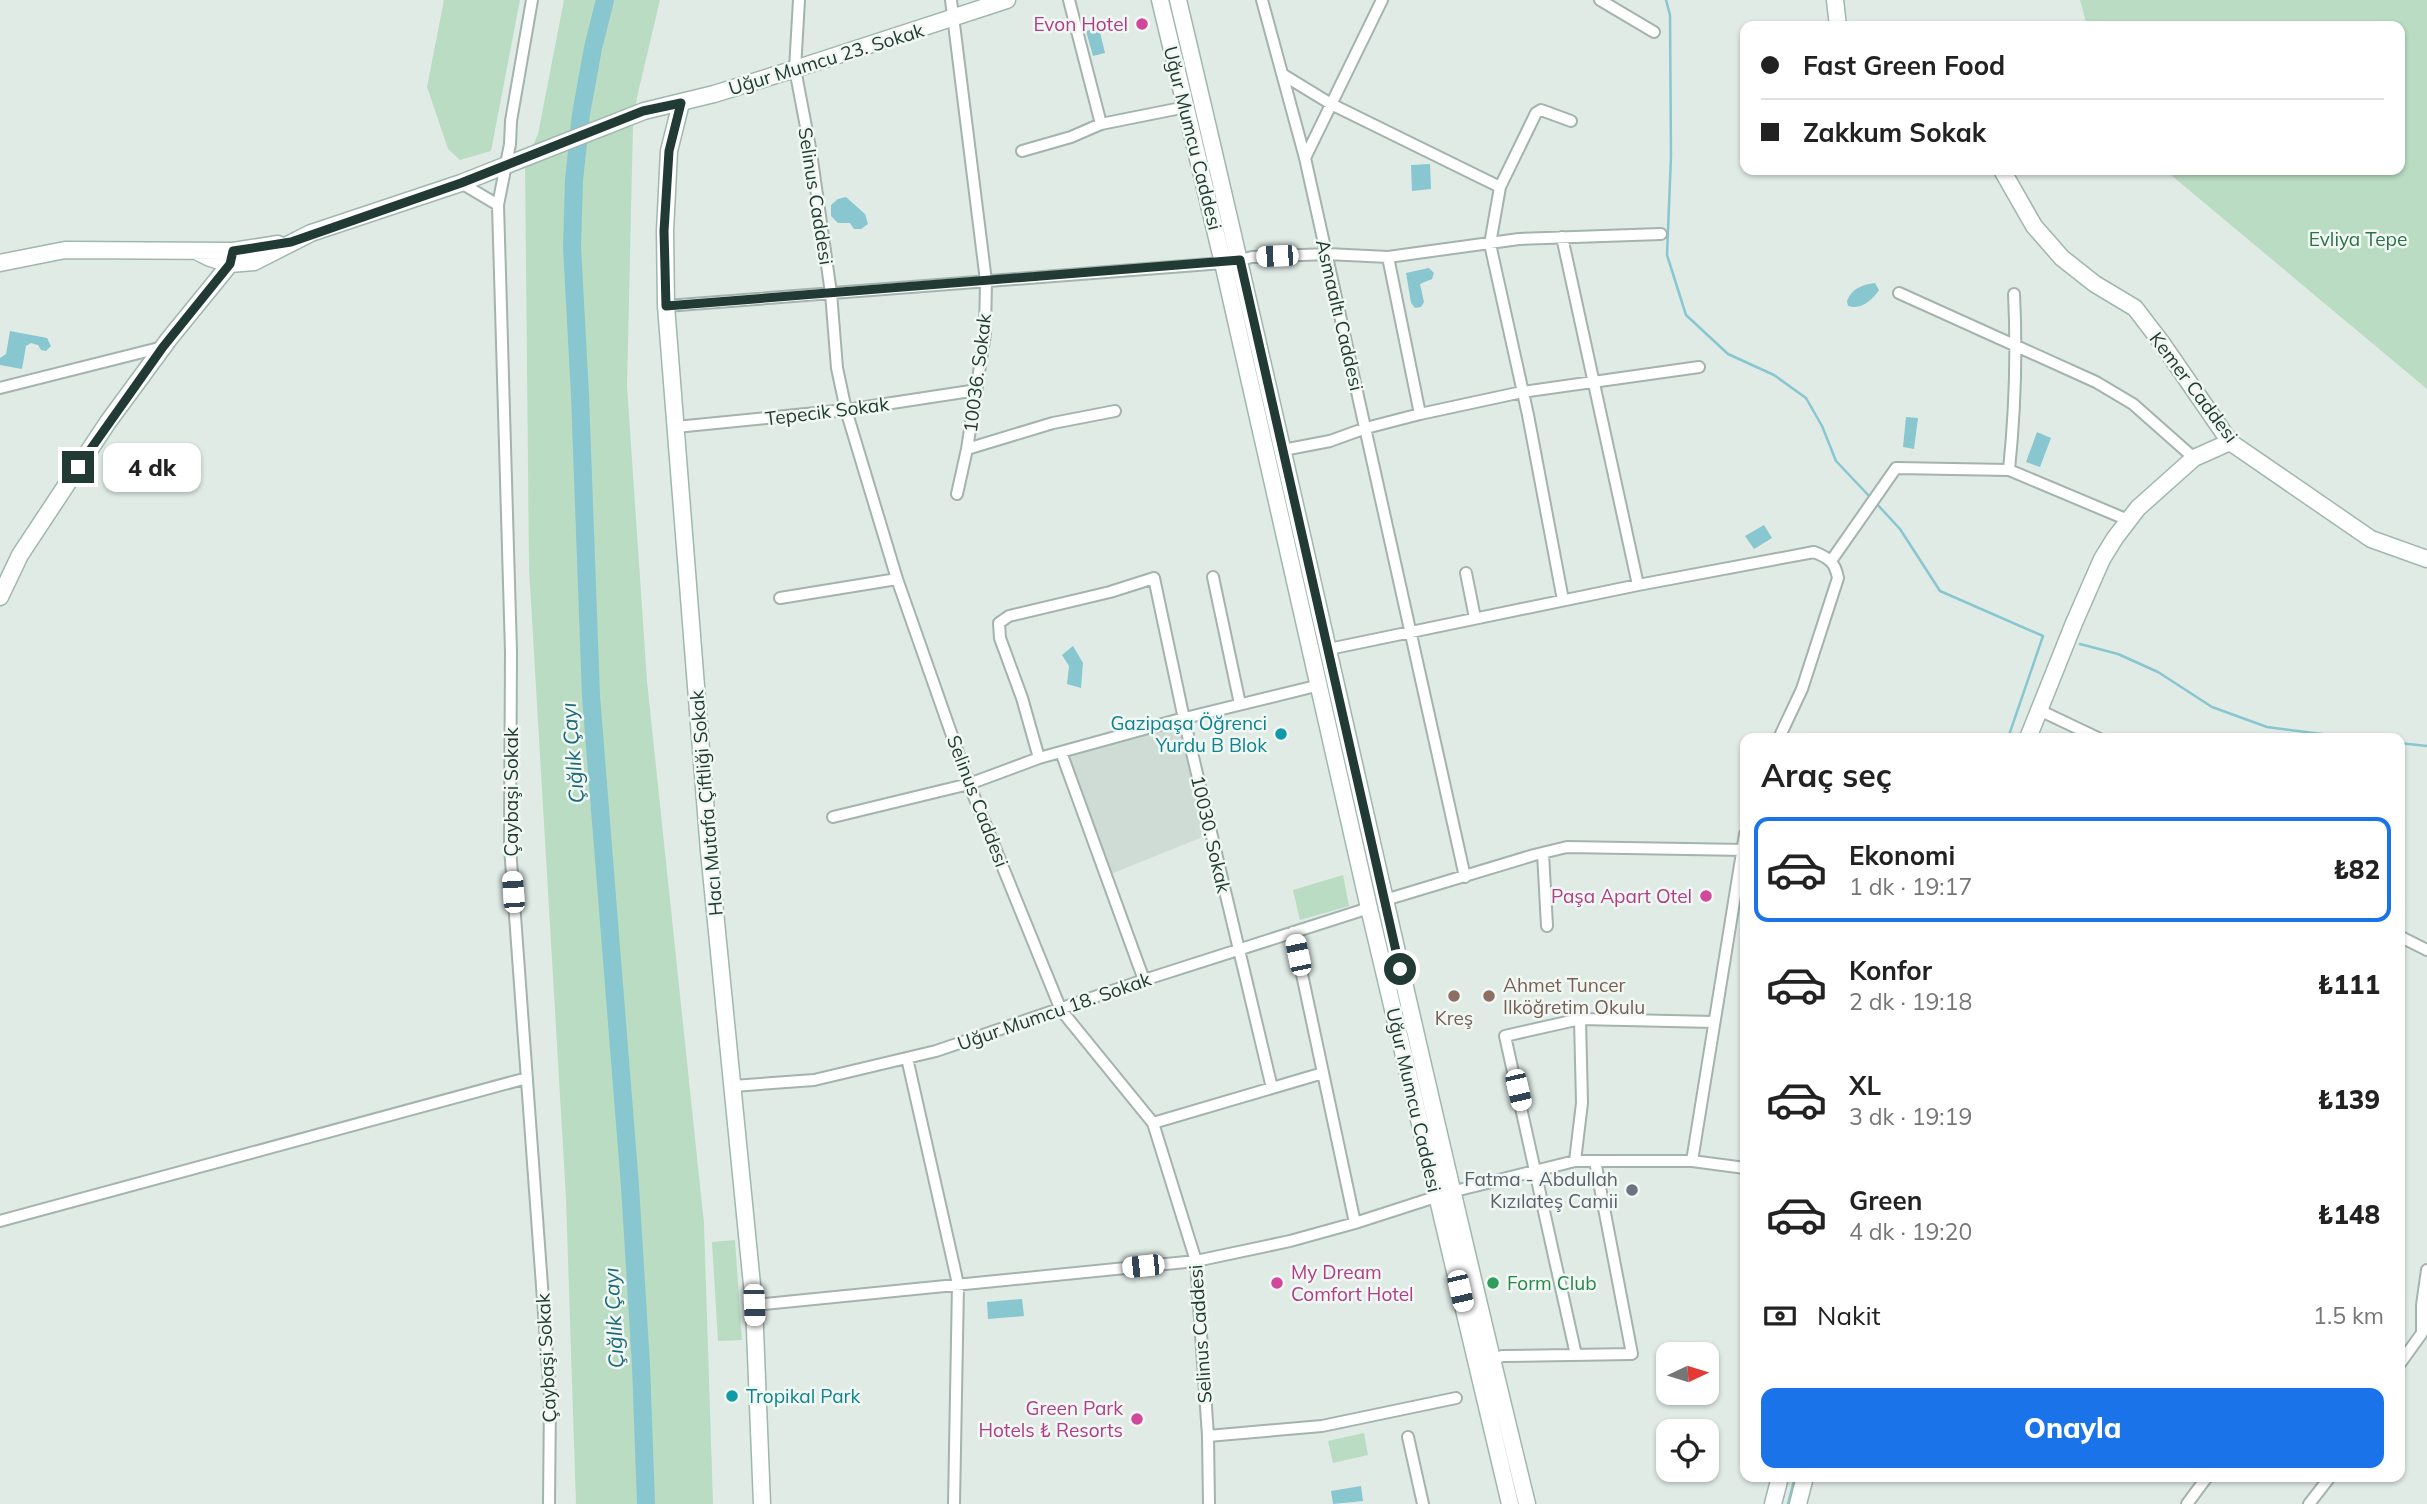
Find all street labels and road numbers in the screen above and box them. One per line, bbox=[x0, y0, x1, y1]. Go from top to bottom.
street label: Uğur Mumcu 23. Sokak bbox=[725, 18, 927, 100]
street label: Uğur Mumcu Caddesi bbox=[1159, 44, 1227, 232]
street label: Selinus Caddesi bbox=[793, 125, 839, 267]
street label: Asmaaltı Caddesi bbox=[1311, 237, 1369, 393]
street label: 10036. Sokak bbox=[958, 312, 996, 434]
street label: Kemer Caddesi bbox=[2145, 327, 2243, 447]
street label: Tepecik Sokak bbox=[764, 391, 890, 430]
street label: Hacı Mutafa Çiftliği Sokak bbox=[684, 689, 728, 917]
street label: Çaybaşi Sokak bbox=[499, 727, 523, 857]
street label: Selinus Caddesi bbox=[942, 732, 1014, 870]
street label: 10030. Sokak bbox=[1186, 773, 1236, 895]
street label: Uğur Mumcu 18. Sokak bbox=[954, 967, 1154, 1055]
street label: Uğur Mumcu Caddesi bbox=[1381, 1005, 1447, 1195]
street label: Selinus Caddesi bbox=[1183, 1264, 1217, 1404]
street label: Çaybaşi Sokak bbox=[531, 1293, 561, 1423]

